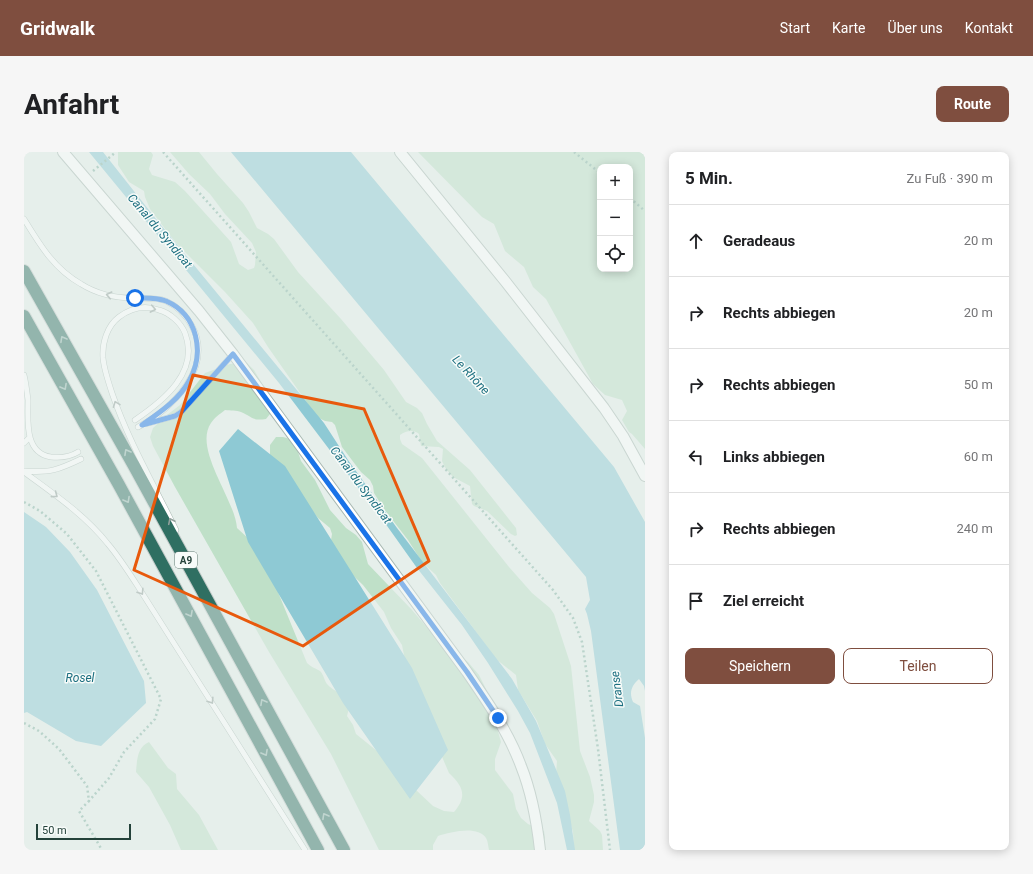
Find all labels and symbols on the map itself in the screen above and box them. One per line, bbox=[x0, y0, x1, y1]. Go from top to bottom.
water label: Canal du Syndicat bbox=[125, 191, 195, 271]
route start bbox=[126, 289, 144, 307]
one-way arrow bbox=[106, 292, 112, 300]
one-way arrow bbox=[150, 304, 157, 312]
one-way arrow bbox=[60, 336, 68, 343]
water label: Le Rhône bbox=[449, 353, 493, 397]
one-way arrow bbox=[59, 383, 67, 390]
one-way arrow bbox=[112, 400, 121, 407]
water label: Canal du Syndicat bbox=[327, 444, 395, 526]
one-way arrow bbox=[124, 449, 131, 457]
one-way arrow bbox=[51, 490, 58, 497]
one-way arrow bbox=[123, 496, 130, 503]
one-way arrow bbox=[168, 518, 176, 525]
road number: A9 bbox=[175, 552, 197, 568]
one-way arrow bbox=[136, 588, 144, 595]
one-way arrow bbox=[185, 610, 192, 617]
water label: Dranse bbox=[608, 670, 626, 708]
water label: Rosel bbox=[66, 671, 95, 685]
one-way arrow bbox=[206, 697, 214, 704]
one-way arrow bbox=[260, 698, 268, 706]
route end bbox=[489, 709, 507, 727]
one-way arrow bbox=[261, 749, 268, 756]
one-way arrow bbox=[323, 813, 330, 820]
scale bar bbox=[36, 822, 131, 841]

